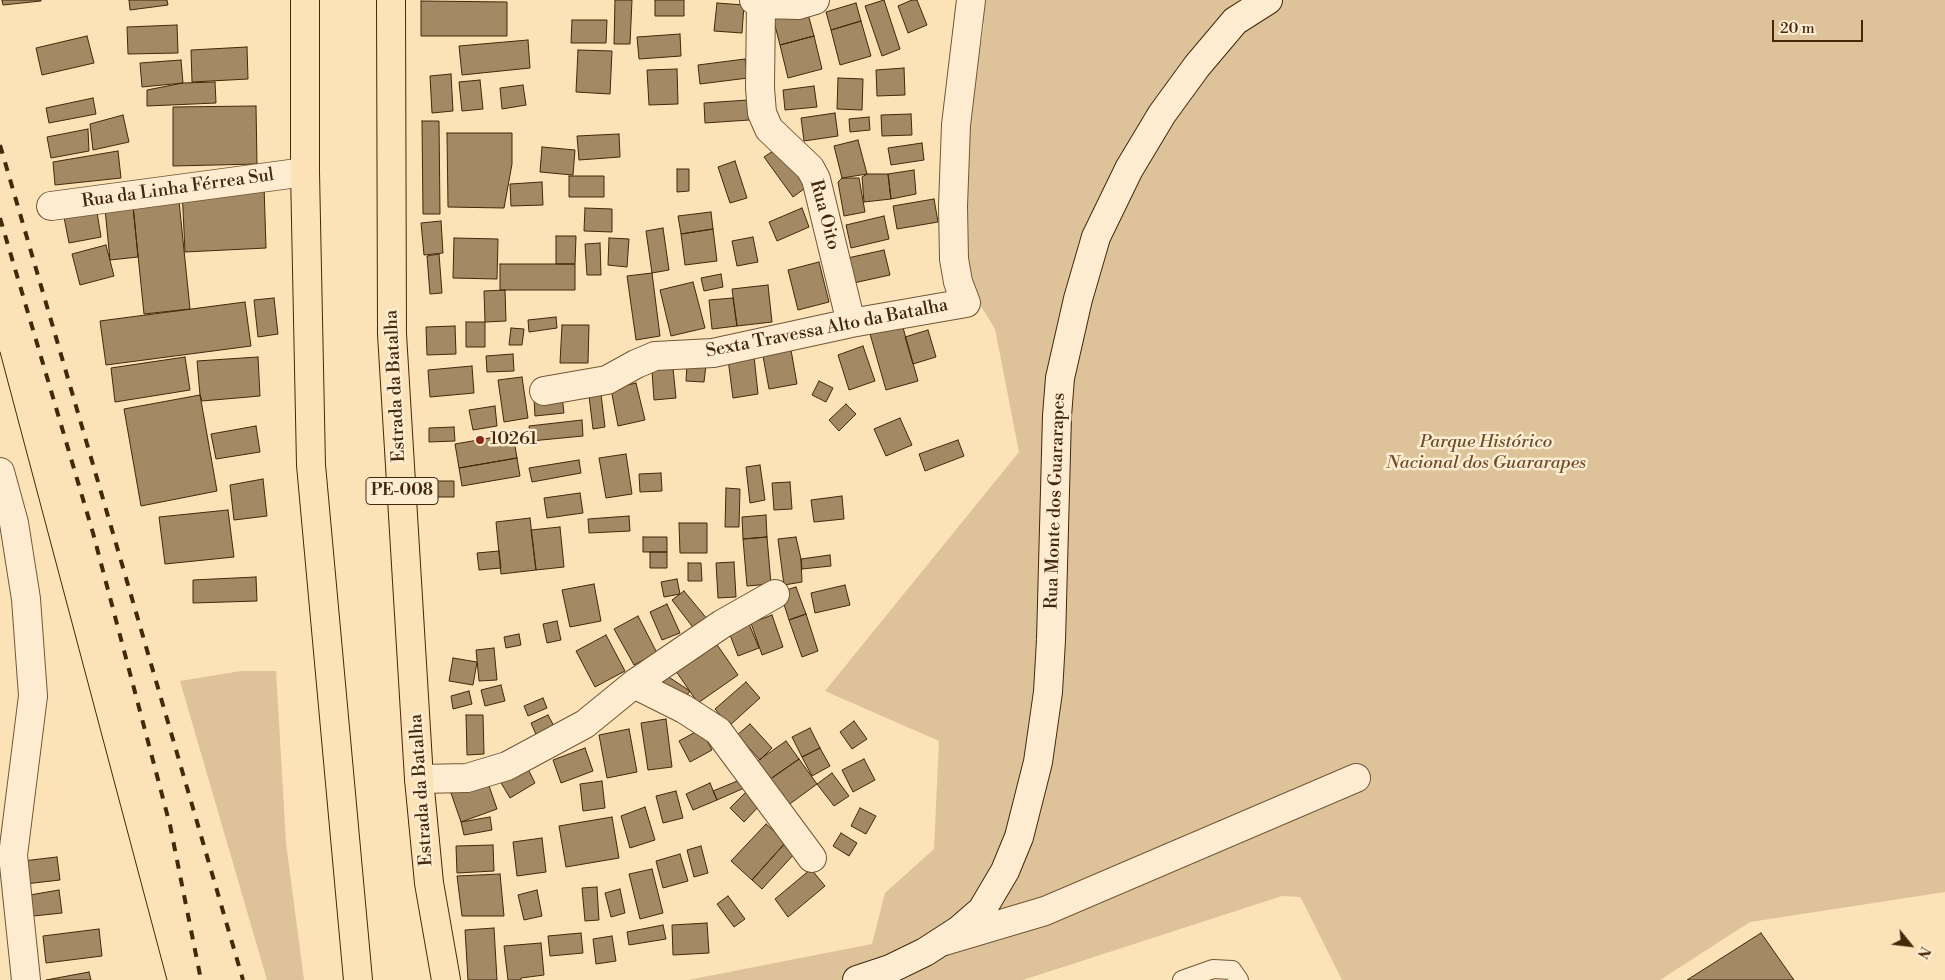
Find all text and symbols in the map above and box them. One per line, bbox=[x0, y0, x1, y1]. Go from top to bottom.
scale bar bbox=[1775, 10, 1866, 42]
text: 20 m bbox=[1780, 19, 1815, 38]
street label: Rua da Linha Férrea Sul bbox=[80, 165, 276, 213]
street label: Rua Oito bbox=[804, 178, 844, 252]
street label: Sexta Travessa Alto da Batalha bbox=[704, 295, 950, 363]
street label: Estrada da Batalha bbox=[381, 309, 411, 463]
street label: Rua Monte dos Guararapes bbox=[1041, 392, 1071, 610]
place label: 10261 bbox=[490, 429, 537, 451]
park label: Parque Histórico Nacional dos Guararapes bbox=[1386, 432, 1586, 474]
marker: 10261 bbox=[474, 434, 486, 446]
road number: PE-008 bbox=[366, 478, 438, 504]
street label: Estrada da Batalha bbox=[406, 713, 438, 867]
north arrow bbox=[1885, 920, 1935, 970]
text: N bbox=[1913, 943, 1934, 961]

